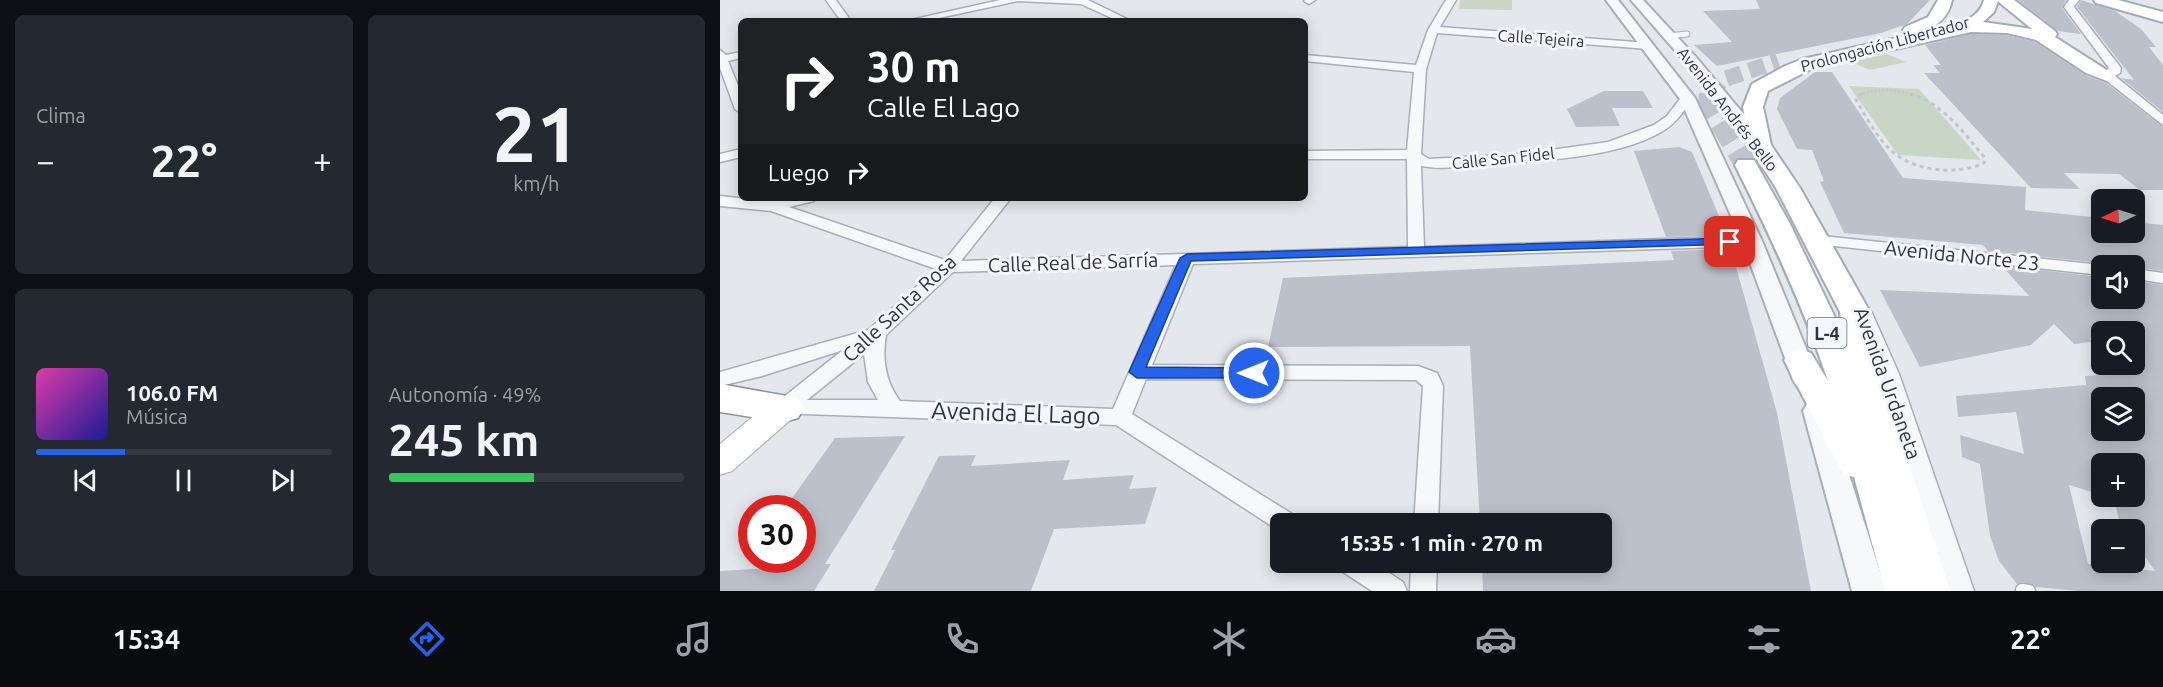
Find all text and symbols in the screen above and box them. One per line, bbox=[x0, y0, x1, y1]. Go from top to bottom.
street label: Prolongación Libertador bbox=[1799, 13, 1971, 75]
street label: Calle Tejeira bbox=[1497, 26, 1585, 50]
icon: right bbox=[768, 42, 846, 120]
text: 30 m bbox=[867, 43, 961, 90]
street label: Avenida Andrés Bello bbox=[1674, 43, 1782, 175]
text: 21 bbox=[492, 89, 580, 177]
text: Calle El Lago bbox=[867, 92, 1020, 122]
text: Clima bbox=[36, 104, 86, 127]
text: 22° bbox=[150, 135, 217, 186]
text: − bbox=[36, 142, 55, 179]
text: + bbox=[313, 142, 332, 179]
street label: Calle San Fidel bbox=[1451, 144, 1555, 172]
icon: right bbox=[841, 156, 874, 189]
text: Luego bbox=[768, 160, 829, 185]
text: km/h bbox=[513, 172, 559, 195]
north arrow bbox=[2091, 189, 2145, 243]
map controls bbox=[2091, 189, 2145, 573]
pin bbox=[1704, 216, 1755, 267]
icon: arrive bbox=[1713, 225, 1746, 258]
street label: Avenida Norte 23 bbox=[1883, 235, 2041, 275]
street label: Calle Real de Sarría bbox=[987, 248, 1159, 276]
street label: Calle Santa Rosa bbox=[838, 250, 960, 366]
button: sound bbox=[2091, 255, 2145, 309]
street label: Avenida Urdaneta bbox=[1850, 304, 1926, 462]
road number: L-4 bbox=[1808, 318, 1846, 348]
button: search bbox=[2091, 321, 2145, 375]
position arrow bbox=[1222, 341, 1286, 405]
text: 106.0 FM bbox=[126, 380, 218, 405]
text: Autonomía · 49% bbox=[389, 383, 541, 406]
button: layers bbox=[2091, 387, 2145, 441]
street label: Avenida El Lago bbox=[931, 397, 1101, 429]
text: Música bbox=[126, 405, 188, 428]
text: 245 km bbox=[389, 414, 539, 465]
button: + bbox=[2091, 453, 2145, 507]
icon: previous bbox=[69, 464, 102, 497]
icon: pause bbox=[167, 464, 200, 497]
icon: next bbox=[266, 464, 299, 497]
speed limit sign: 30 bbox=[738, 495, 816, 573]
button: − bbox=[2091, 519, 2145, 573]
text: 15:35 · 1 min · 270 m bbox=[1339, 530, 1543, 555]
icon: directions bbox=[406, 618, 448, 660]
icon: music bbox=[673, 618, 715, 660]
icon: phone bbox=[941, 618, 983, 660]
icon: climate bbox=[1208, 618, 1250, 660]
icon: car bbox=[1475, 618, 1517, 660]
icon: filters bbox=[1743, 618, 1785, 660]
text: 15:34 bbox=[113, 624, 180, 654]
text: 22° bbox=[2010, 624, 2050, 654]

